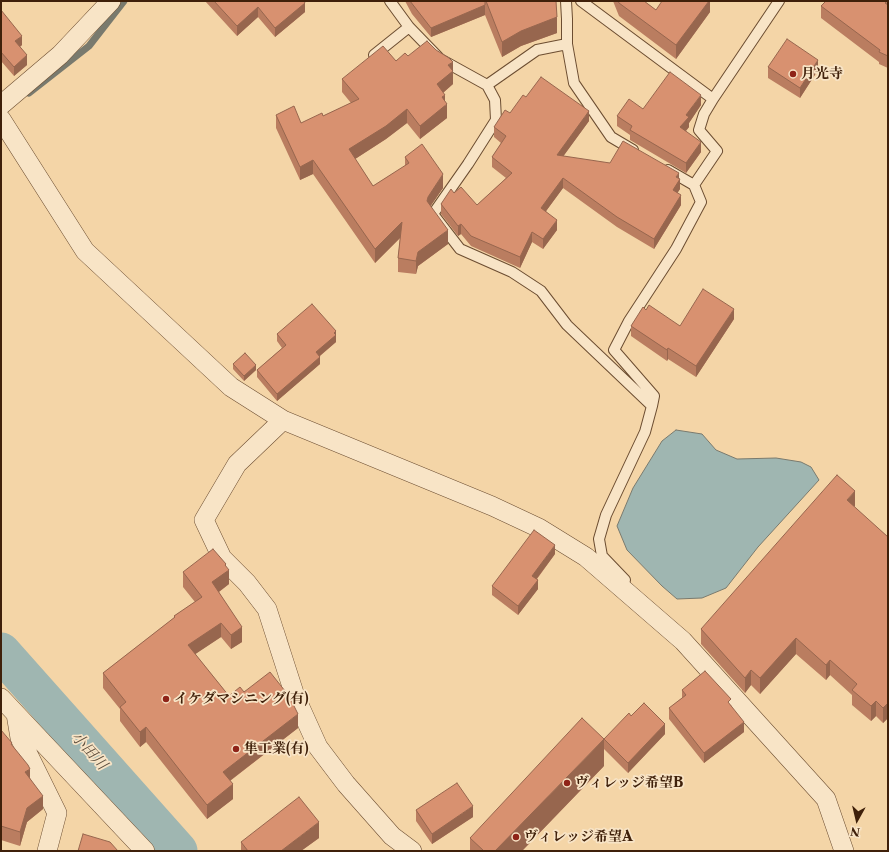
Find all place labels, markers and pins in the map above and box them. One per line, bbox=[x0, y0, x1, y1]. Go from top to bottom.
place label: 月光寺 bbox=[801, 66, 843, 82]
marker: 月光寺 bbox=[788, 69, 798, 79]
place label: イケダマシニング(有) bbox=[174, 691, 309, 707]
marker: イケダマシニング(有) bbox=[161, 694, 171, 704]
place label: 隼工業(有) bbox=[244, 741, 309, 757]
marker: 隼工業(有) bbox=[231, 744, 241, 754]
place label: ヴィレッジ希望B bbox=[575, 775, 683, 791]
marker: ヴィレッジ希望B bbox=[562, 778, 572, 788]
place label: ヴィレッジ希望A bbox=[524, 829, 633, 845]
marker: ヴィレッジ希望A bbox=[511, 832, 521, 842]

